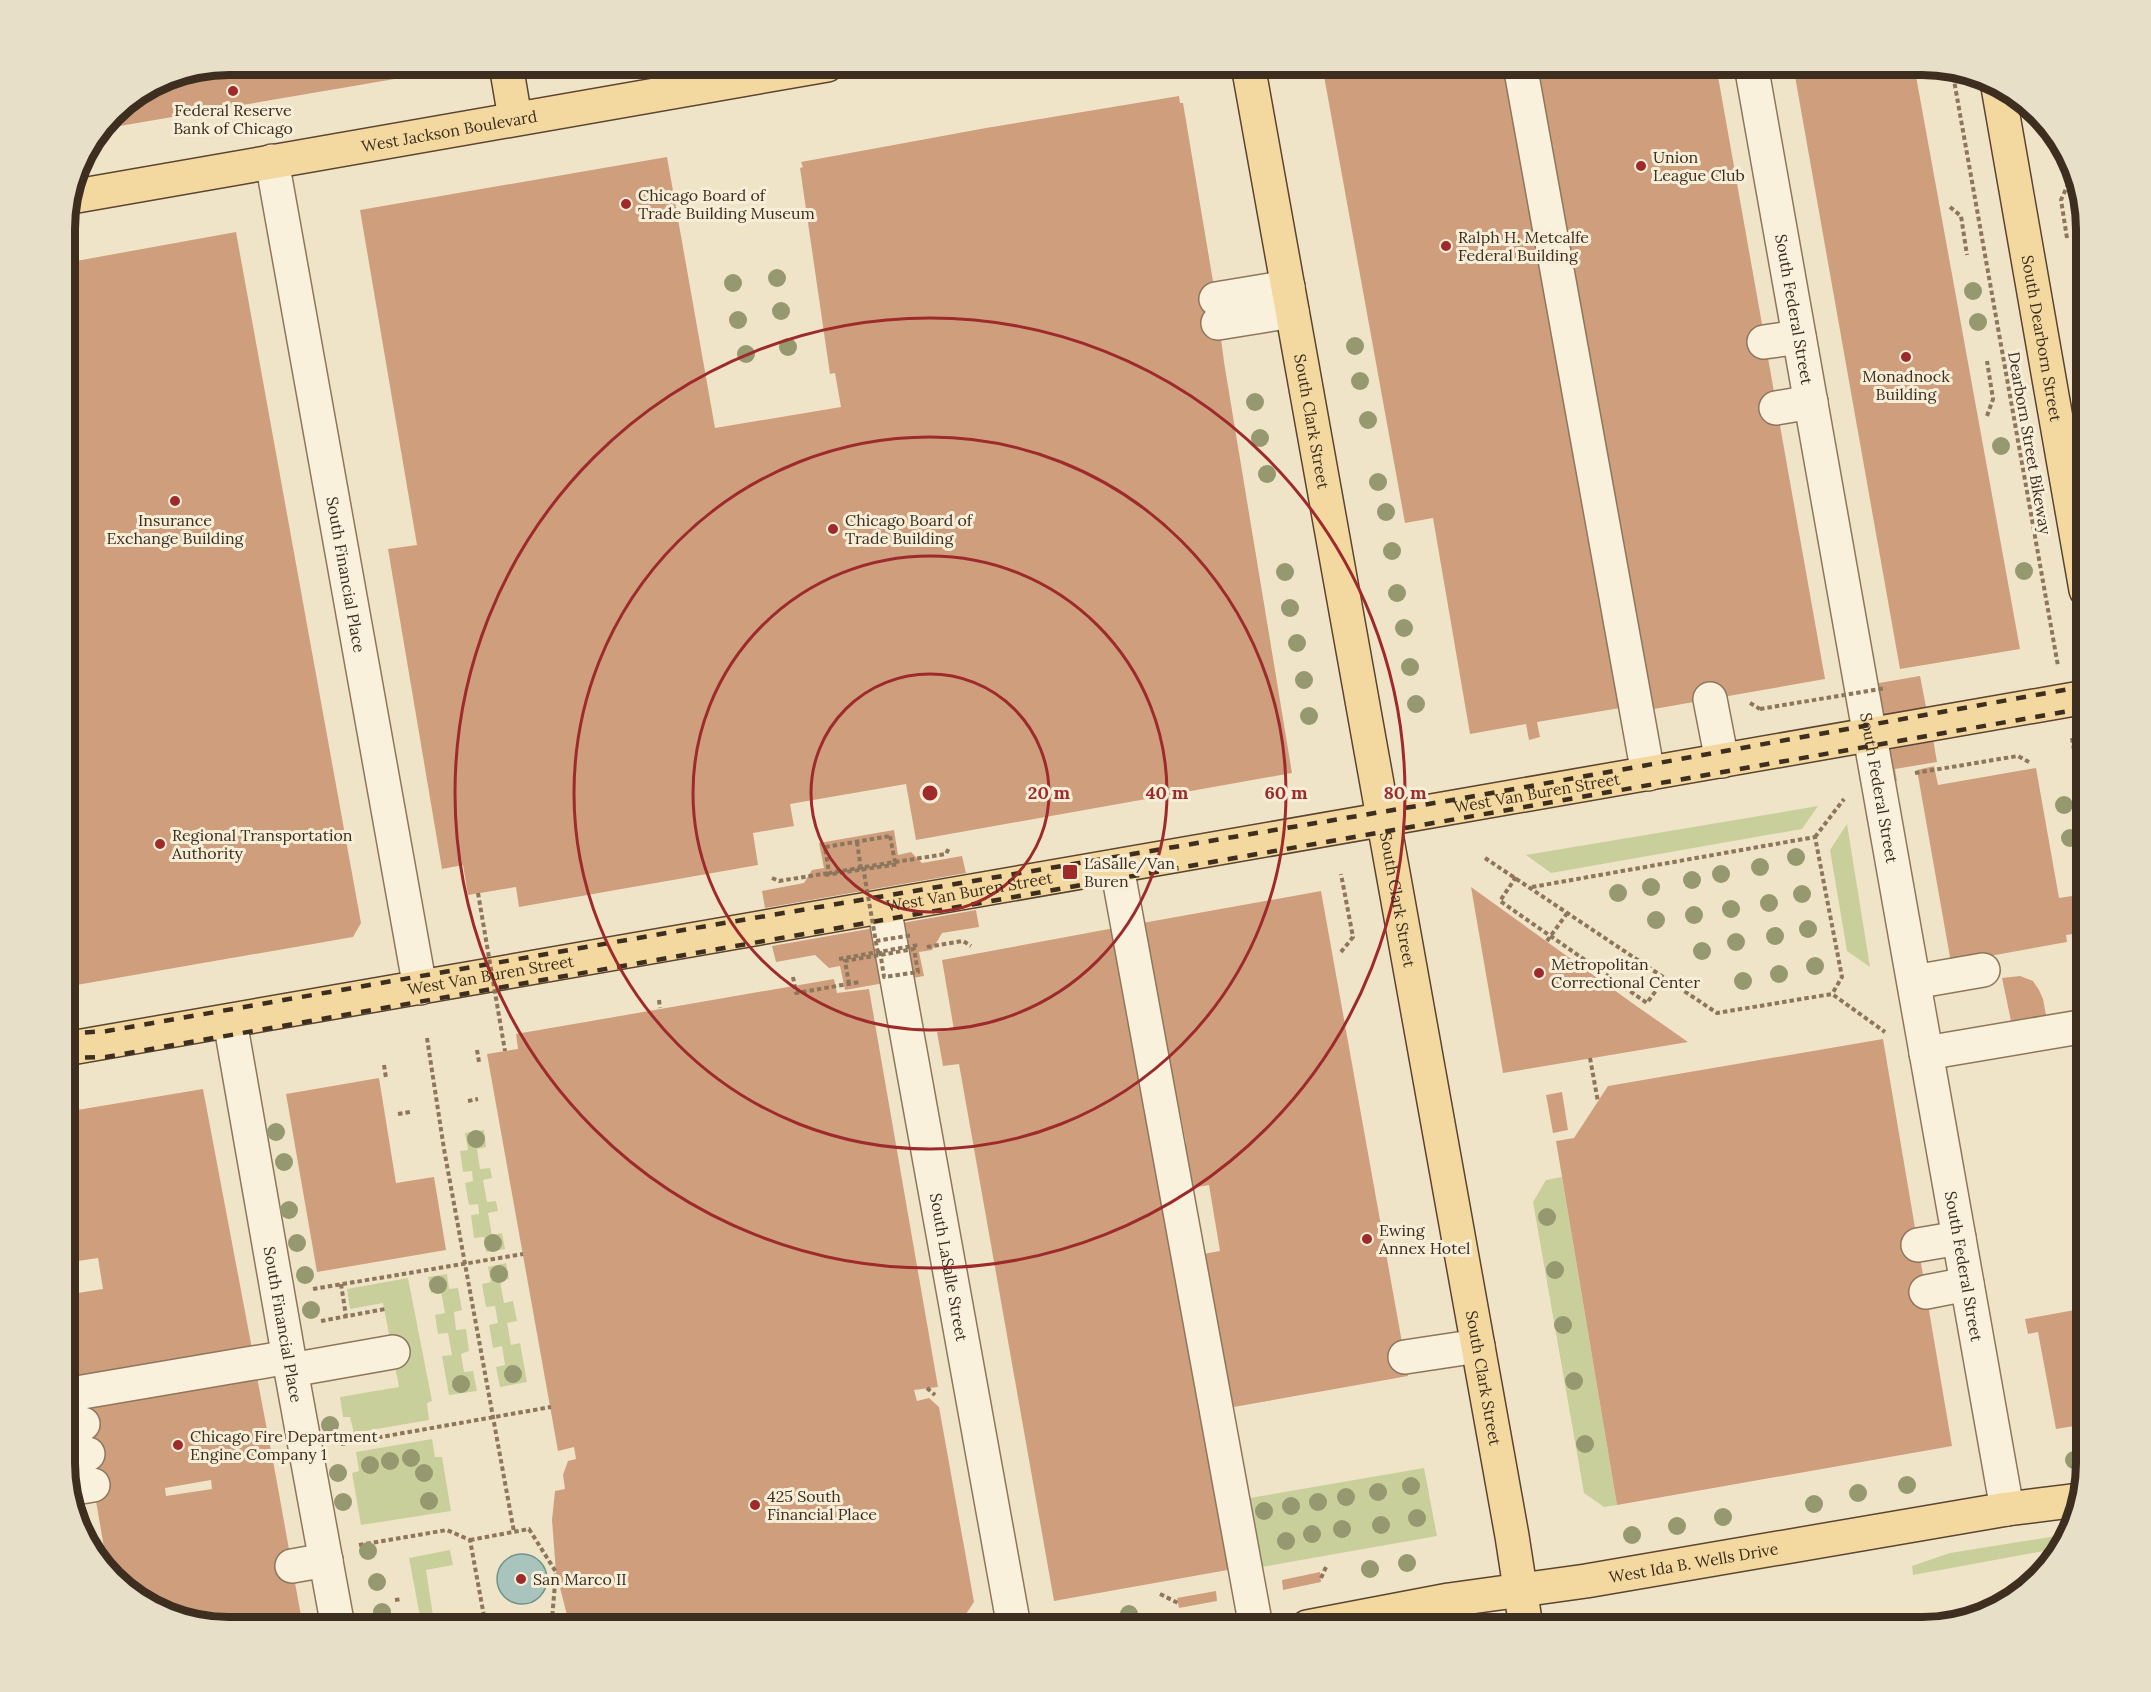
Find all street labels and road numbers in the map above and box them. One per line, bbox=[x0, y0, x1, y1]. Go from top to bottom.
street label: West Jackson Boulevard bbox=[360, 106, 539, 156]
street label: South Federal Street bbox=[1771, 232, 1818, 387]
street label: South Dearborn Street bbox=[2018, 253, 2066, 424]
street label: Dearborn Street Bikeway bbox=[2004, 350, 2056, 537]
street label: South Clark Street bbox=[1290, 352, 1334, 491]
street label: South Financial Place bbox=[322, 495, 370, 654]
street label: South Federal Street bbox=[1856, 711, 1902, 865]
street label: West Van Buren Street bbox=[1452, 768, 1622, 817]
street label: South Clark Street bbox=[1376, 831, 1420, 970]
street label: West Van Buren Street bbox=[885, 867, 1055, 916]
street label: West Van Buren Street bbox=[406, 950, 576, 999]
street label: South Federal Street bbox=[1941, 1189, 1987, 1344]
street label: South LaSalle Street bbox=[926, 1191, 972, 1344]
street label: South Financial Place bbox=[260, 1245, 307, 1404]
street label: South Clark Street bbox=[1462, 1309, 1506, 1448]
street label: West Ida B. Wells Drive bbox=[1607, 1538, 1780, 1587]

